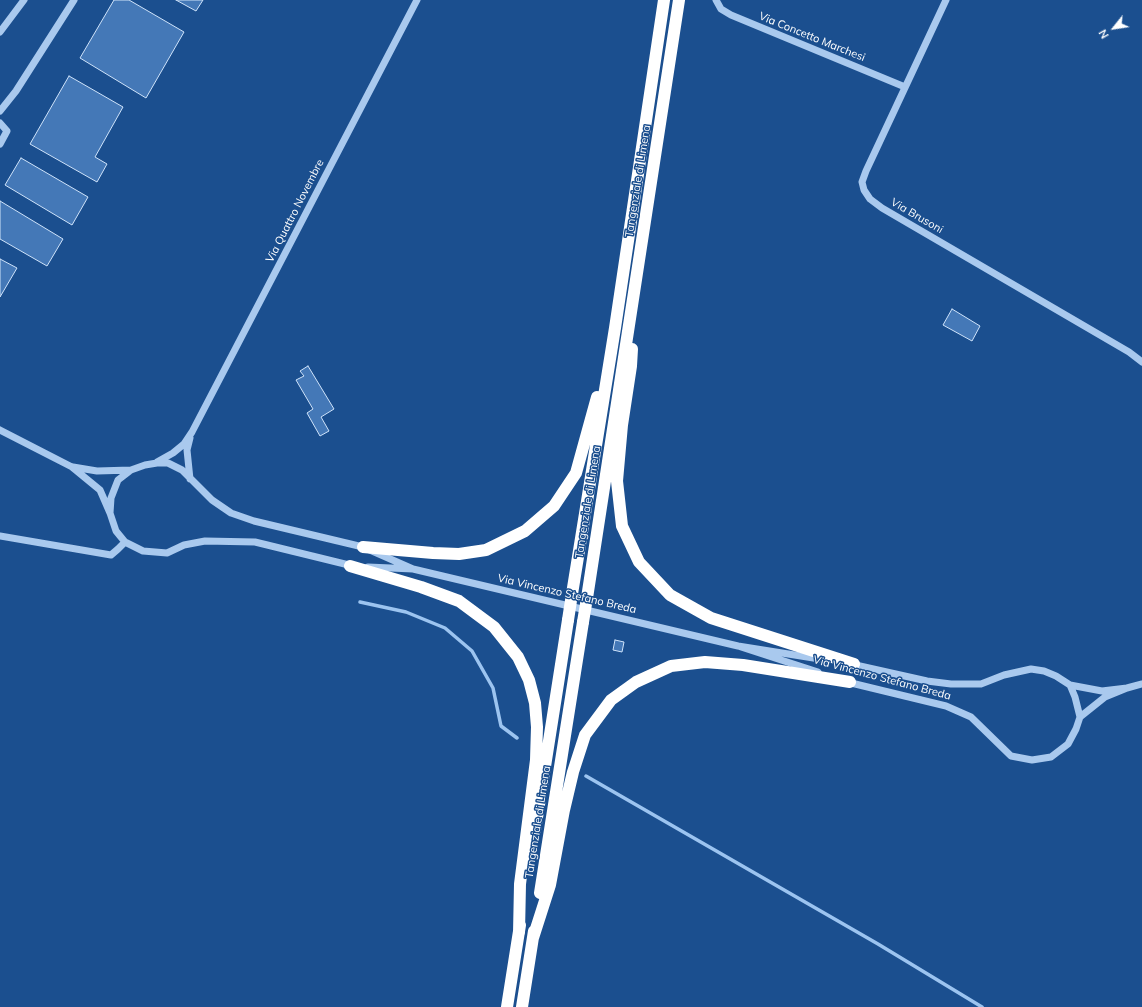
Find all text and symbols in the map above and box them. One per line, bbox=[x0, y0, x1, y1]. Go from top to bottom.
north arrow bbox=[1094, 8, 1134, 48]
street label: Via Concetto Marchesi bbox=[757, 10, 867, 64]
text: N bbox=[1095, 27, 1112, 41]
street label: Tangenziale di Limena bbox=[623, 124, 653, 238]
street label: Via Quattro Novembre bbox=[263, 157, 327, 265]
street label: Via Brusoni bbox=[888, 196, 946, 236]
street label: Tangenziale di Limena bbox=[573, 445, 603, 559]
street label: Via Vincenzo Stefano Breda bbox=[496, 572, 638, 616]
street label: Via Vincenzo Stefano Breda bbox=[812, 653, 952, 703]
street label: Tangenziale di Limena bbox=[523, 765, 553, 879]

